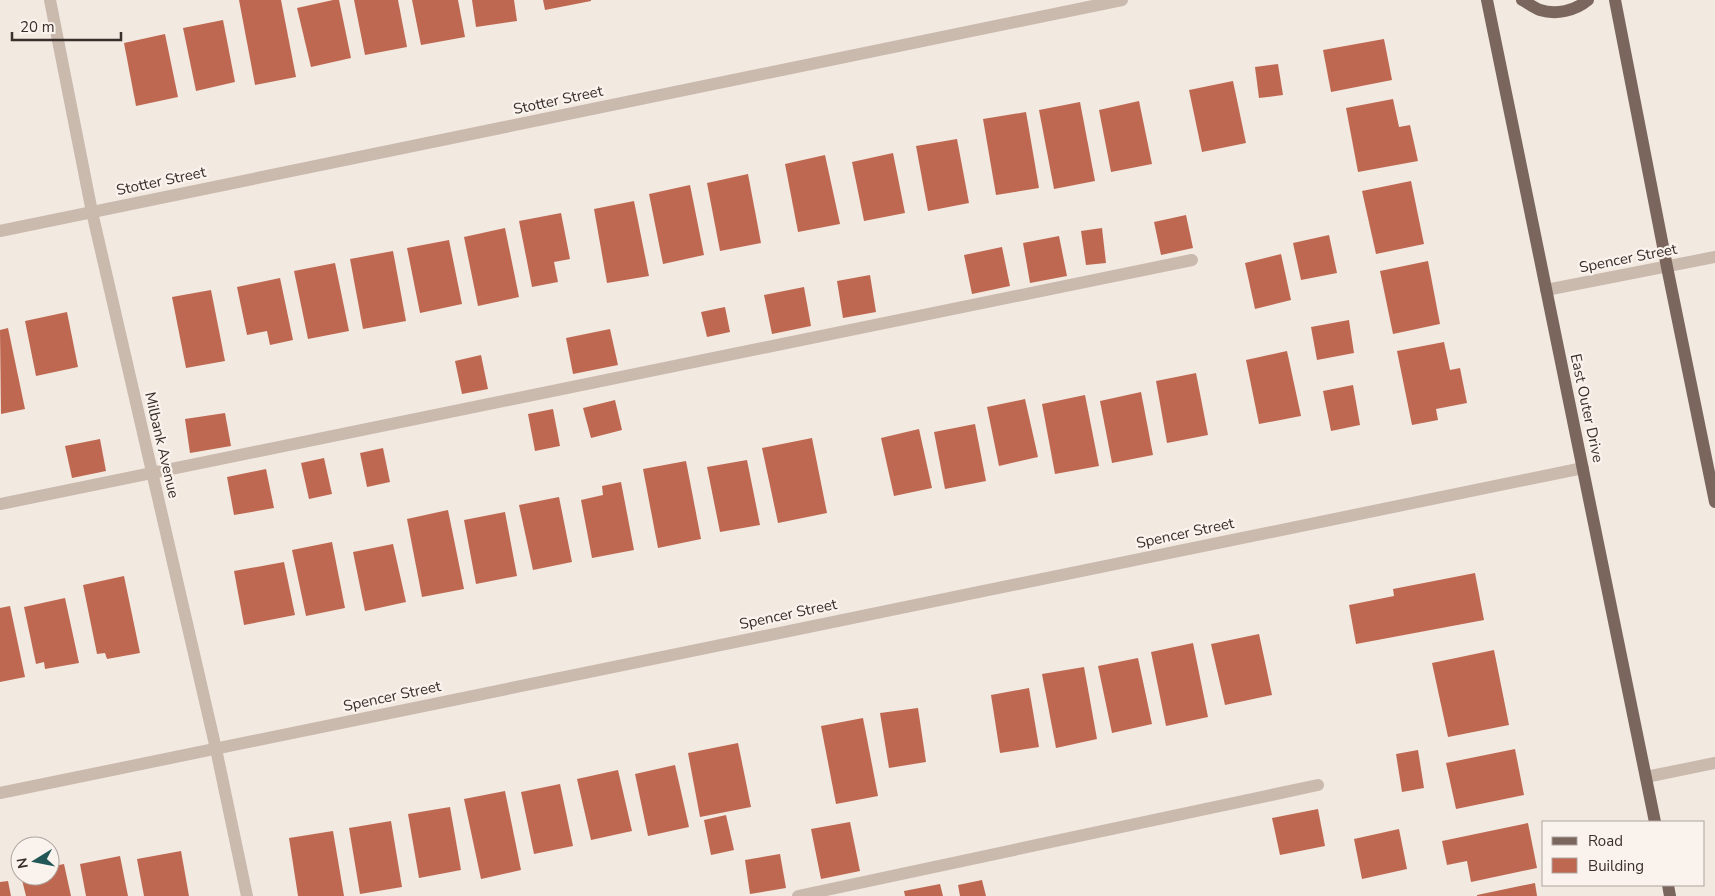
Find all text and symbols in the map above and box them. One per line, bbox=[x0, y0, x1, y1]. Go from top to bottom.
scale bar bbox=[12, 10, 121, 42]
text: 20 m bbox=[20, 17, 55, 37]
street label: Stotter Street bbox=[511, 81, 605, 119]
street label: Stotter Street bbox=[114, 162, 208, 200]
street label: Spencer Street bbox=[1577, 239, 1679, 277]
street label: East Outer Drive bbox=[1566, 352, 1608, 464]
street label: Milbank Avenue bbox=[140, 390, 184, 500]
street label: Spencer Street bbox=[1134, 513, 1236, 553]
street label: Spencer Street bbox=[737, 594, 839, 634]
street label: Spencer Street bbox=[341, 676, 443, 716]
legend bbox=[1542, 821, 1705, 886]
text: Road bbox=[1588, 831, 1623, 851]
north arrow bbox=[10, 836, 60, 886]
text: N bbox=[12, 856, 33, 870]
text: Building bbox=[1588, 856, 1644, 876]

